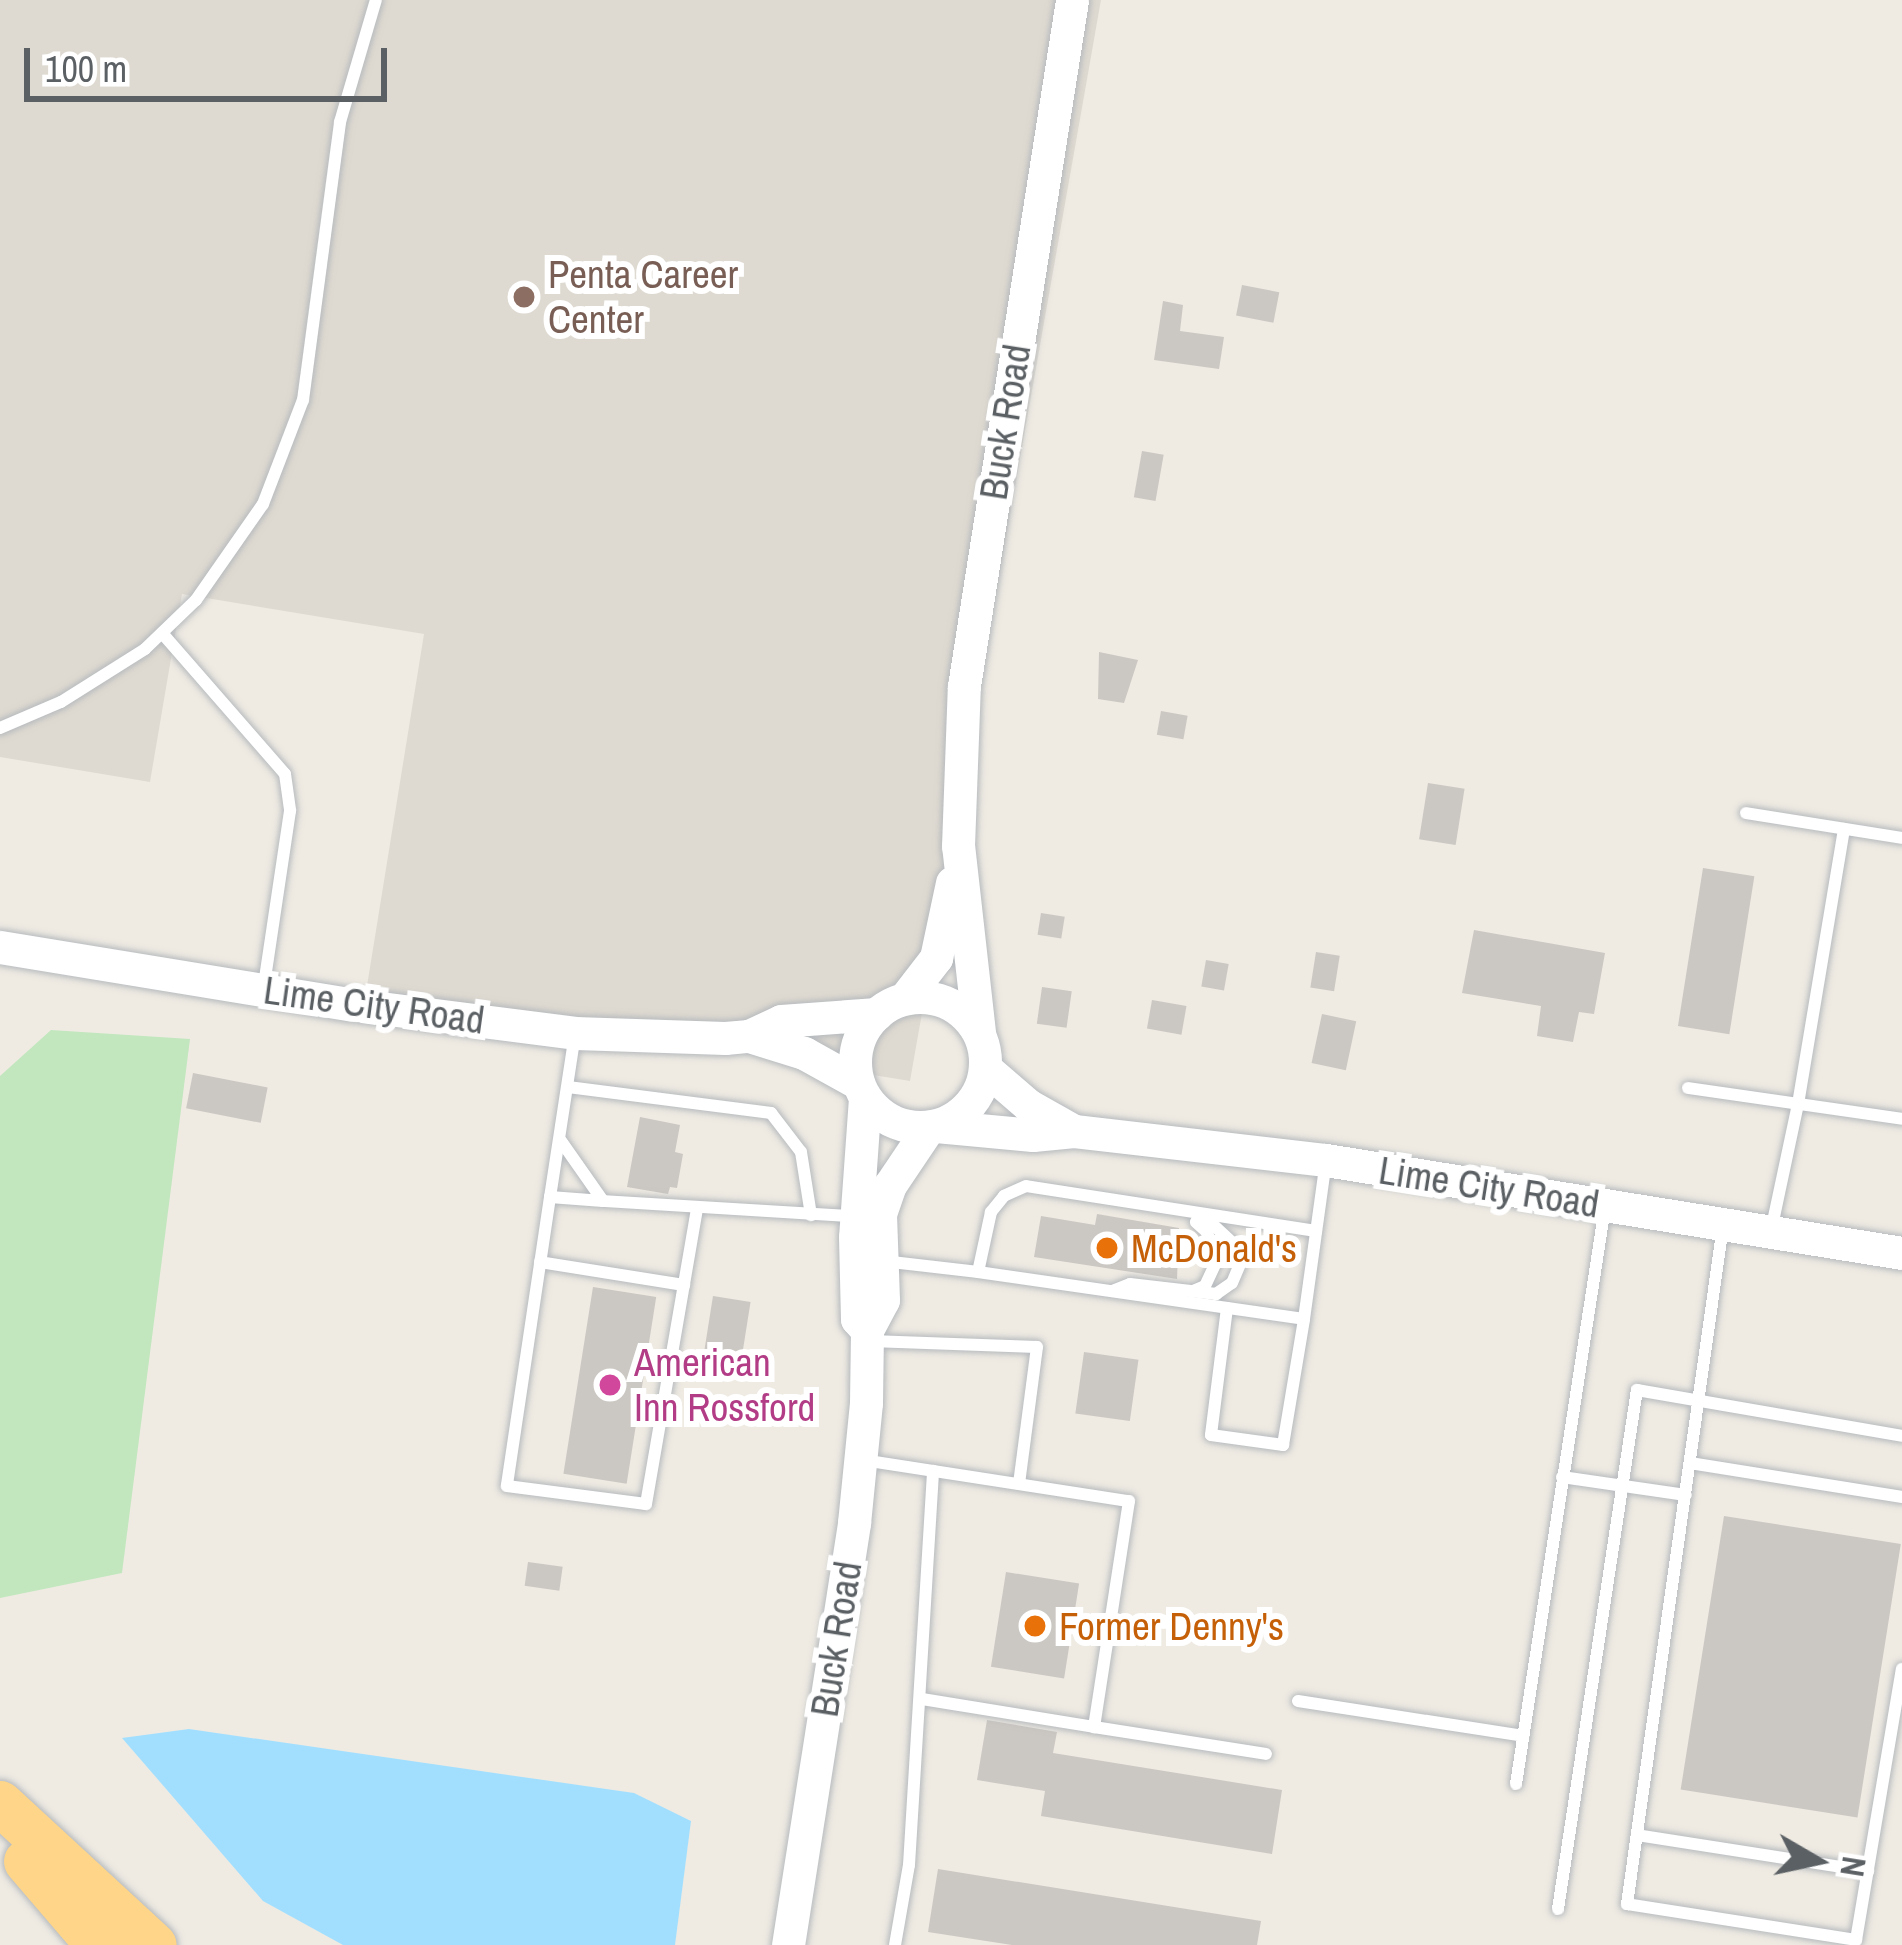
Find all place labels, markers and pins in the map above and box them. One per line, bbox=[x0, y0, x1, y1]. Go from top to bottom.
place label: Penta Career Center bbox=[548, 252, 738, 343]
marker: Penta Career Center bbox=[511, 284, 537, 310]
place label: McDonald's bbox=[1131, 1225, 1297, 1271]
marker: McDonald's bbox=[1094, 1235, 1120, 1261]
place label: American Inn Rossford bbox=[634, 1340, 815, 1431]
marker: American Inn Rossford bbox=[597, 1372, 623, 1398]
place label: Former Denny's bbox=[1059, 1603, 1284, 1649]
marker: Former Denny's bbox=[1022, 1613, 1048, 1639]

